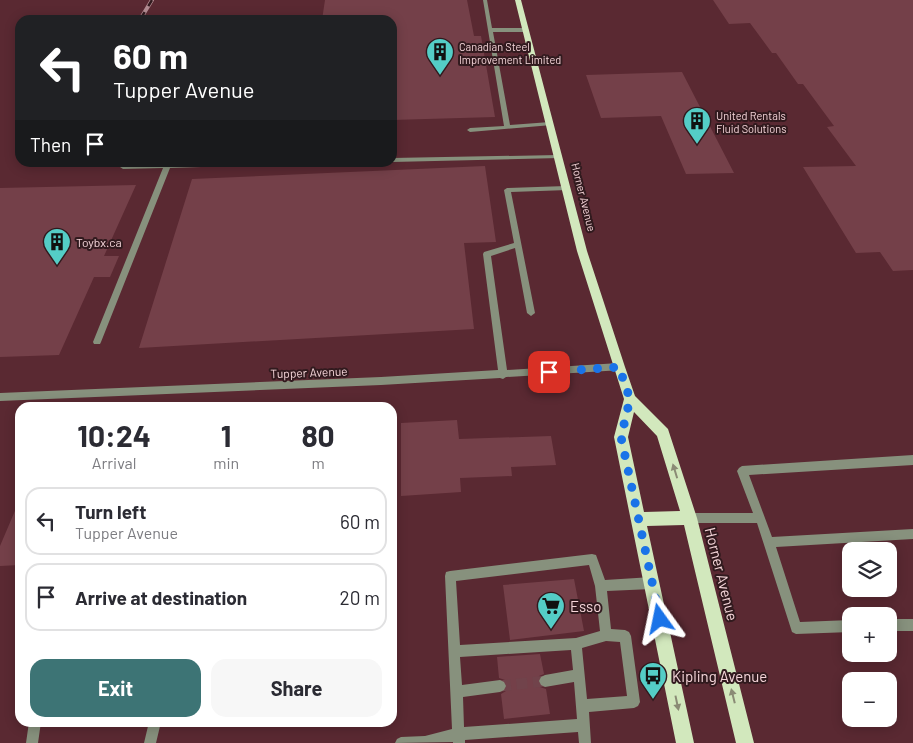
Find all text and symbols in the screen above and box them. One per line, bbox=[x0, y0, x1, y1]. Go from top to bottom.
text: 60 m bbox=[113, 34, 188, 76]
icon: left bbox=[30, 35, 95, 100]
building icon: Canadian Steel Improvement Limited bbox=[425, 37, 455, 76]
place label: Canadian Steel Improvement Limited bbox=[459, 40, 561, 66]
text: Tupper Avenue bbox=[113, 76, 255, 102]
building icon: United Rentals Fluid Solutions bbox=[682, 106, 712, 145]
place label: United Rentals Fluid Solutions bbox=[716, 109, 787, 135]
icon: arrive bbox=[81, 130, 109, 158]
text: Then bbox=[30, 133, 71, 156]
street label: Horner Avenue bbox=[569, 161, 599, 233]
building icon: Toybx.ca bbox=[42, 227, 72, 266]
place label: Toybx.ca bbox=[76, 235, 122, 249]
pin bbox=[528, 351, 570, 393]
icon: arrive bbox=[535, 358, 563, 386]
street label: Tupper Avenue bbox=[270, 364, 348, 380]
text: 10:24 bbox=[77, 417, 151, 453]
text: 1 bbox=[221, 417, 231, 453]
text: 80 bbox=[301, 417, 335, 453]
text: Arrival bbox=[92, 453, 136, 472]
text: min bbox=[213, 453, 239, 472]
text: m bbox=[311, 453, 325, 472]
one-way arrow bbox=[671, 464, 679, 479]
text: Turn left bbox=[75, 500, 146, 523]
icon: left bbox=[32, 507, 60, 535]
text: 60 m bbox=[340, 510, 380, 533]
text: Tupper Avenue bbox=[75, 523, 178, 542]
street label: Horner Avenue bbox=[702, 525, 742, 623]
map controls bbox=[842, 542, 897, 727]
button: layers bbox=[842, 542, 897, 597]
icon: arrive bbox=[32, 583, 60, 611]
text: Arrive at destination bbox=[75, 586, 247, 609]
text: 20 m bbox=[340, 586, 380, 609]
supermarket icon: Esso bbox=[536, 591, 566, 630]
position arrow bbox=[633, 592, 685, 644]
place label: Esso bbox=[570, 597, 601, 615]
button: + bbox=[842, 607, 897, 662]
button: Exit bbox=[30, 659, 201, 717]
button: Share bbox=[211, 659, 382, 717]
bus stop icon: Kipling Avenue bbox=[638, 661, 668, 700]
place label: Kipling Avenue bbox=[672, 667, 767, 685]
button: − bbox=[842, 672, 897, 727]
one-way arrow bbox=[729, 688, 737, 703]
one-way arrow bbox=[673, 696, 681, 711]

